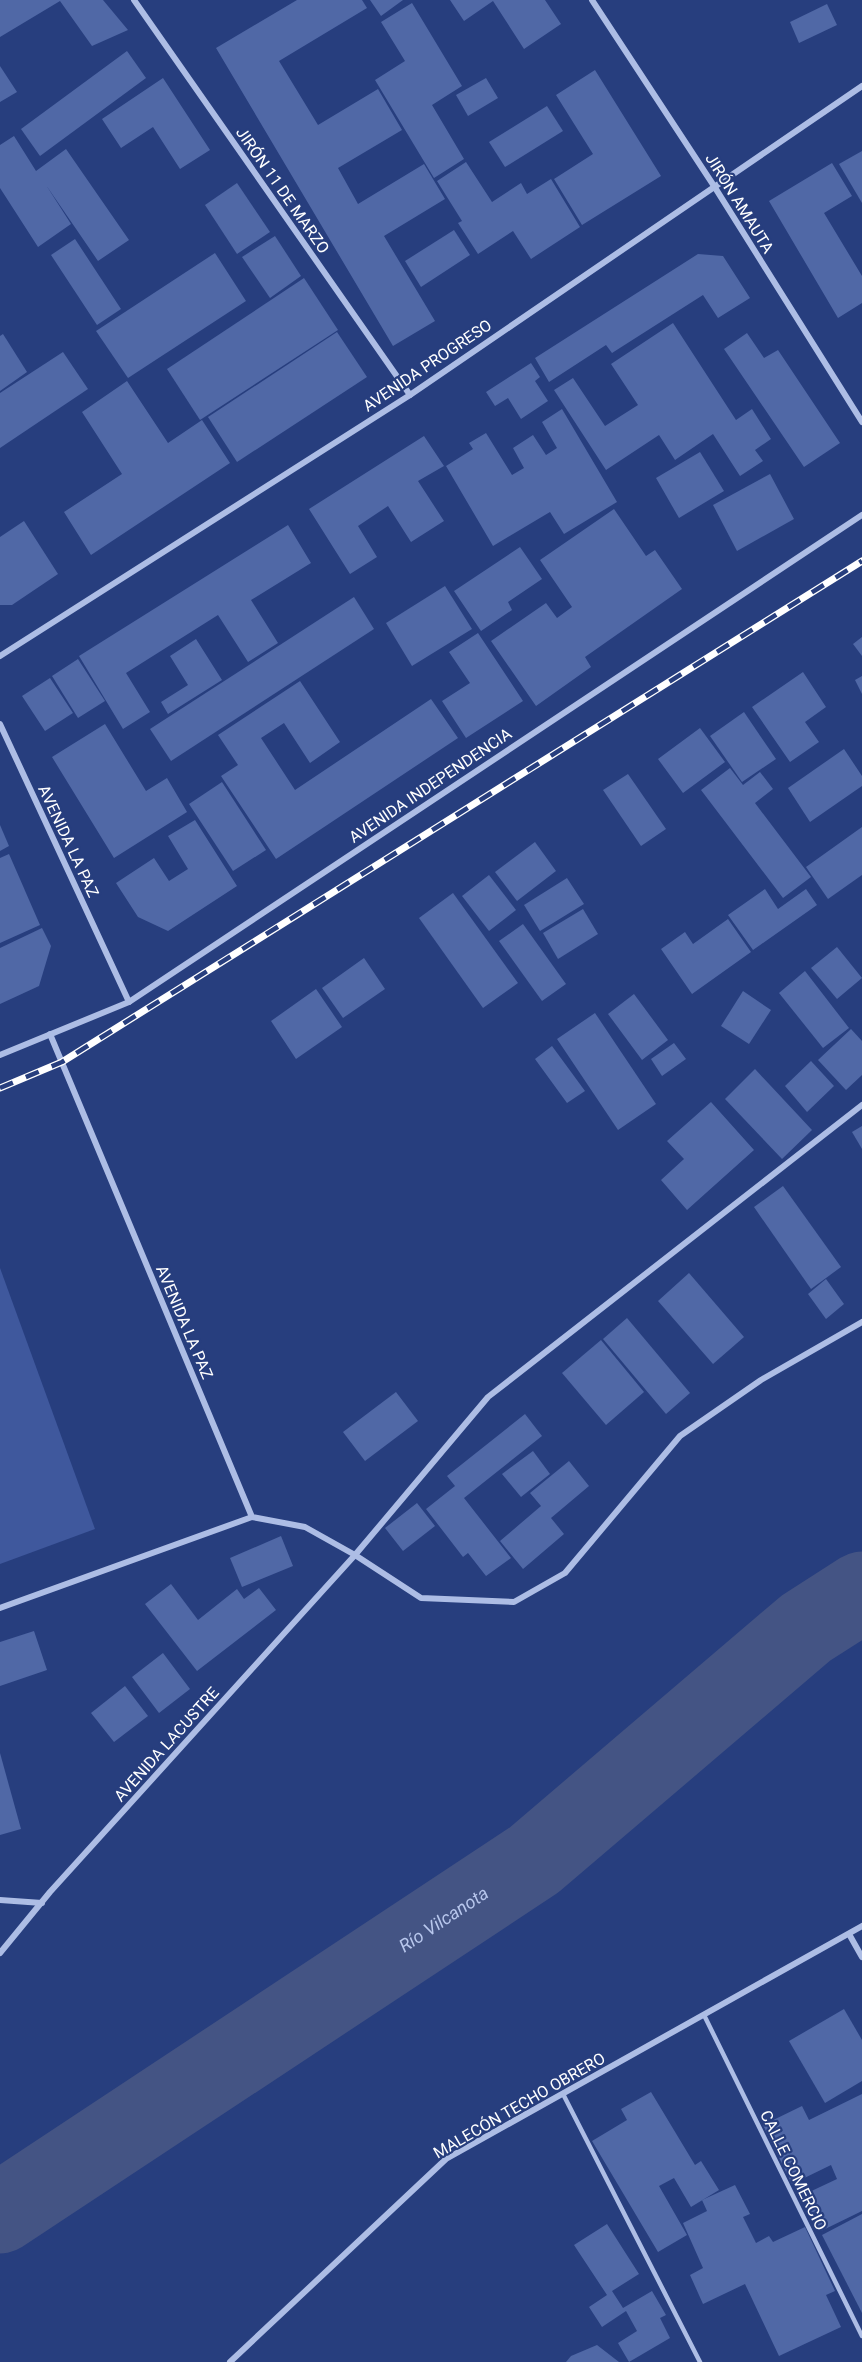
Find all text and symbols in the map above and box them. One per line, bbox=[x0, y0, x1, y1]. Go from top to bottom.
street label: JIRÓN 11 DE MARZO bbox=[232, 123, 334, 257]
street label: JIRÓN AMAUTA bbox=[701, 149, 779, 257]
street label: AVENIDA PROGRESO bbox=[359, 315, 495, 415]
street label: AVENIDA INDEPENDENCIA bbox=[345, 724, 516, 847]
street label: AVENIDA LA PAZ bbox=[34, 782, 103, 900]
street label: AVENIDA LA PAZ bbox=[152, 1262, 217, 1382]
street label: AVENIDA LACUSTRE bbox=[110, 1683, 223, 1805]
water label: Río Vilcanota bbox=[395, 1882, 492, 1956]
street label: MALECÓN TECHO OBRERO bbox=[430, 2048, 608, 2162]
street label: CALLE COMERCIO bbox=[756, 2107, 831, 2233]

